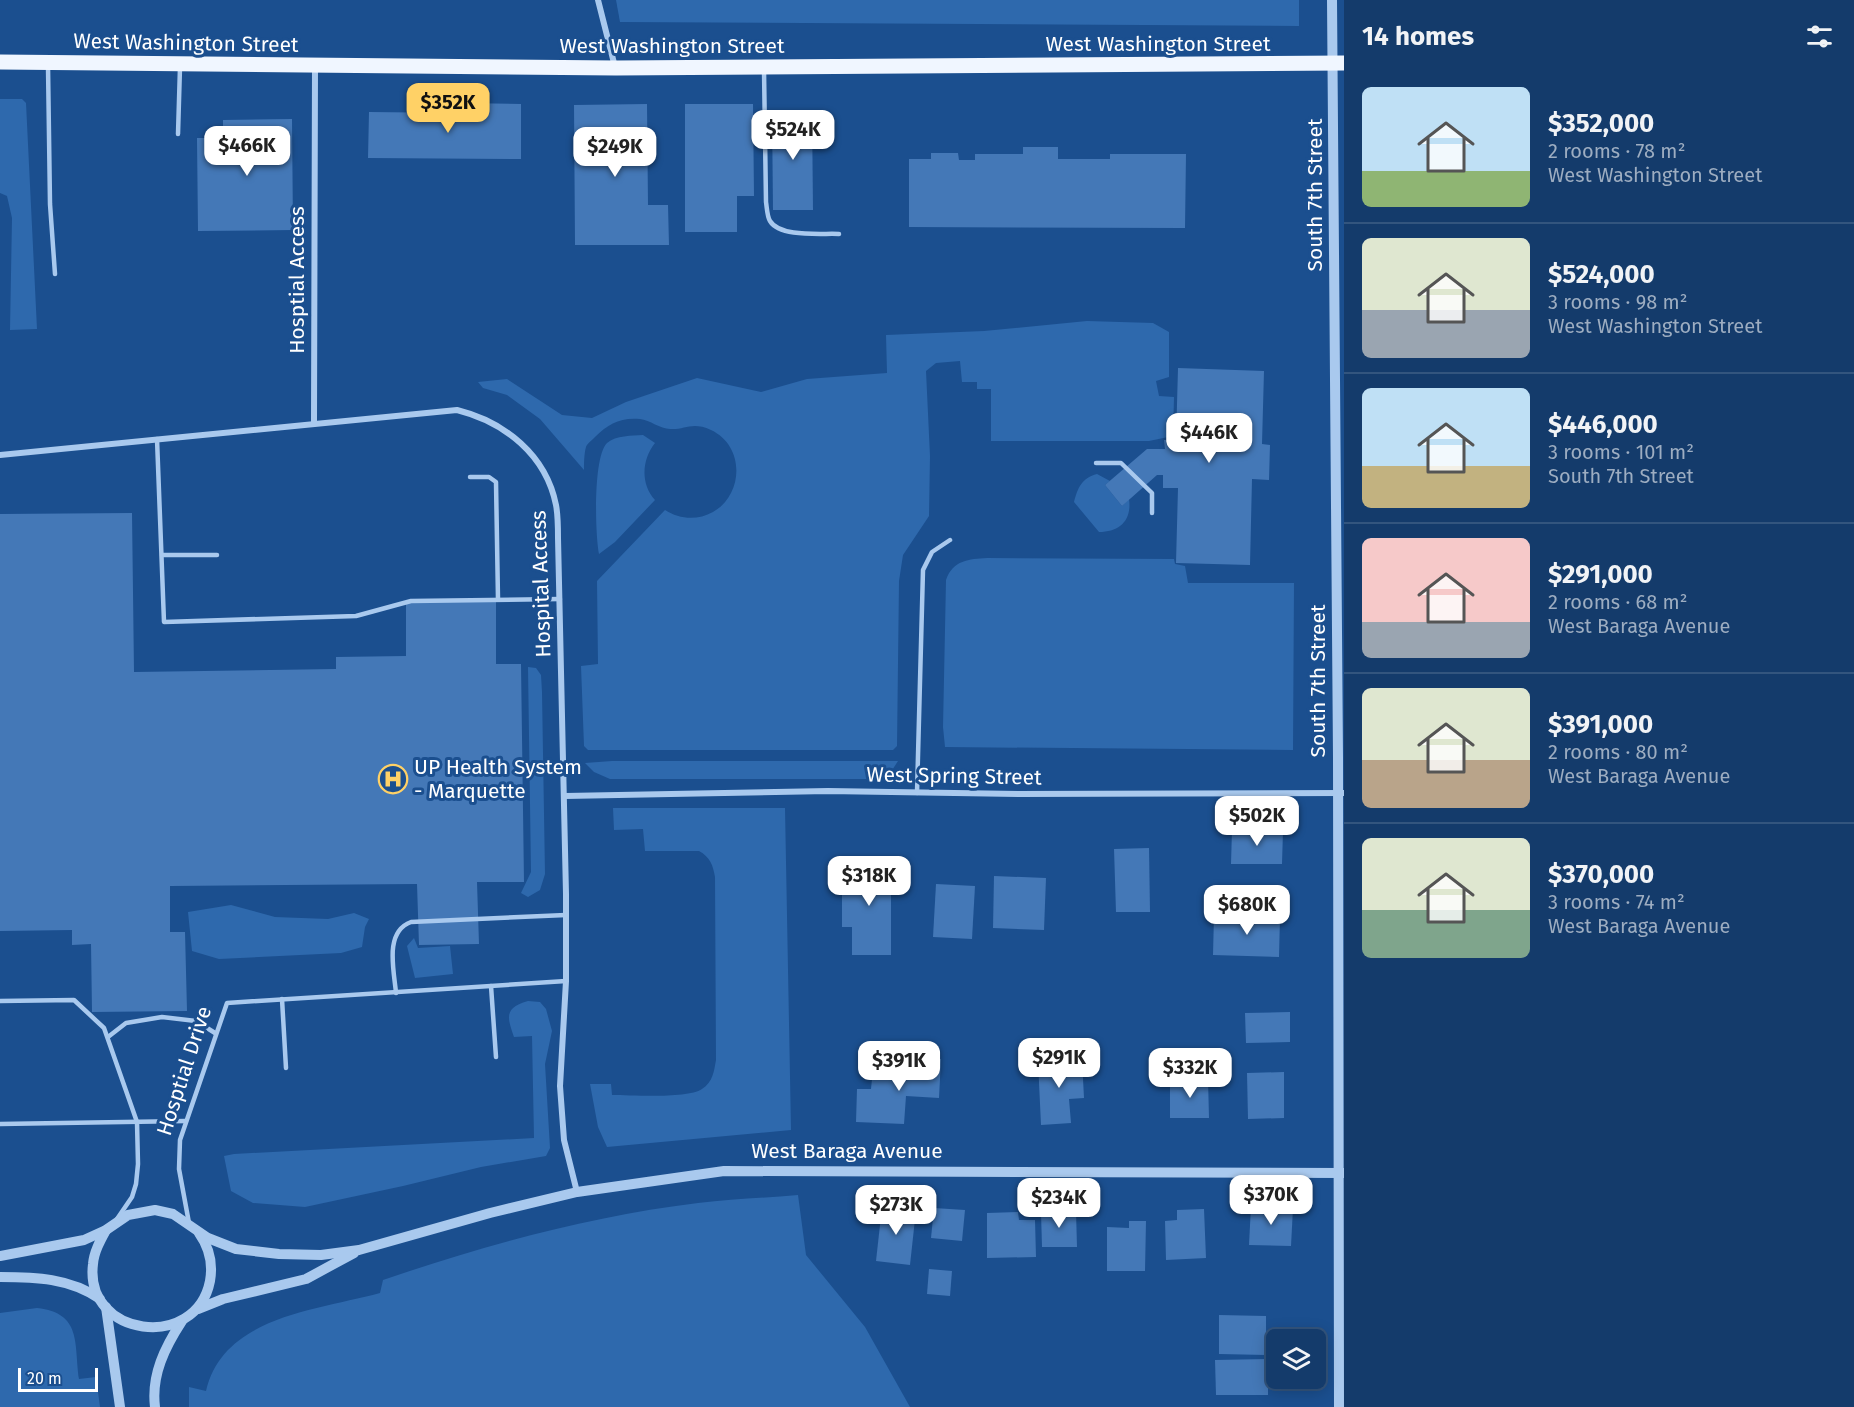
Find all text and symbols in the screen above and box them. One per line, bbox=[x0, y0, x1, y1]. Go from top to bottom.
icon: filters bbox=[1803, 20, 1836, 53]
text: 14 homes bbox=[1362, 21, 1474, 52]
street label: West Washington Street bbox=[73, 28, 299, 58]
street label: West Washington Street bbox=[1045, 31, 1271, 57]
street label: West Washington Street bbox=[559, 33, 785, 59]
pin: $352K bbox=[406, 83, 490, 134]
text: $352K bbox=[421, 90, 475, 114]
text: $352,000 bbox=[1548, 108, 1654, 139]
pin: $524K bbox=[751, 110, 835, 161]
icon: home bbox=[1410, 111, 1482, 183]
text: $524K bbox=[765, 117, 821, 141]
street label: South 7th Street bbox=[1302, 118, 1328, 272]
pin: $466K bbox=[205, 126, 289, 177]
pin: $249K bbox=[573, 127, 657, 178]
text: $466K bbox=[218, 133, 276, 157]
text: $249K bbox=[587, 134, 643, 158]
text: 2 rooms · 78 m² bbox=[1548, 139, 1685, 163]
text: West Washington Street bbox=[1548, 163, 1762, 187]
street label: Hosptial Access bbox=[284, 206, 310, 354]
text: $524,000 bbox=[1548, 259, 1655, 290]
icon: home bbox=[1410, 262, 1482, 334]
text: 3 rooms · 98 m² bbox=[1548, 290, 1688, 314]
text: West Washington Street bbox=[1548, 314, 1762, 338]
text: $446,000 bbox=[1548, 409, 1658, 440]
icon: home bbox=[1410, 412, 1482, 484]
pin: $446K bbox=[1167, 413, 1251, 464]
text: $446K bbox=[1180, 420, 1238, 444]
text: 3 rooms · 101 m² bbox=[1548, 440, 1694, 464]
text: South 7th Street bbox=[1548, 464, 1694, 488]
street label: Hospital Access bbox=[525, 510, 557, 658]
text: $291,000 bbox=[1548, 559, 1653, 590]
icon: home bbox=[1410, 562, 1482, 634]
text: 2 rooms · 68 m² bbox=[1548, 590, 1688, 614]
street label: South 7th Street bbox=[1305, 604, 1331, 758]
text: West Baraga Avenue bbox=[1548, 614, 1730, 638]
text: $391,000 bbox=[1548, 709, 1653, 740]
icon: home bbox=[1410, 712, 1482, 784]
text: 2 rooms · 80 m² bbox=[1548, 740, 1688, 764]
place label: UP Health System - Marquette bbox=[414, 754, 582, 804]
street label: West Spring Street bbox=[866, 761, 1042, 791]
hospital icon: UP Health System - Marquette bbox=[377, 763, 409, 795]
text: West Baraga Avenue bbox=[1548, 764, 1730, 788]
pin: $502K bbox=[1215, 796, 1299, 847]
text: $502K bbox=[1229, 803, 1285, 827]
pin: $318K bbox=[827, 856, 911, 907]
text: $370,000 bbox=[1548, 859, 1654, 890]
icon: home bbox=[1410, 862, 1482, 934]
text: $318K bbox=[842, 863, 896, 887]
pin: $680K bbox=[1205, 885, 1289, 936]
text: 3 rooms · 74 m² bbox=[1548, 890, 1685, 914]
text: $680K bbox=[1218, 892, 1276, 916]
text: West Baraga Avenue bbox=[1548, 914, 1730, 938]
street label: Hosptial Drive bbox=[151, 1003, 217, 1139]
pin: $291K bbox=[1017, 1038, 1101, 1089]
pin: $391K bbox=[857, 1041, 941, 1092]
text: $291K bbox=[1032, 1045, 1086, 1069]
text: $391K bbox=[872, 1048, 926, 1072]
pin: $332K bbox=[1148, 1048, 1232, 1099]
text: $332K bbox=[1163, 1055, 1217, 1079]
street label: West Baraga Avenue bbox=[751, 1138, 943, 1164]
pin: $370K bbox=[1229, 1175, 1313, 1226]
pin: $234K bbox=[1017, 1178, 1101, 1229]
text: $370K bbox=[1244, 1182, 1298, 1206]
pin: $273K bbox=[854, 1185, 938, 1236]
text: $234K bbox=[1031, 1185, 1087, 1209]
text: $273K bbox=[869, 1192, 923, 1216]
map controls bbox=[1266, 1329, 1326, 1389]
button: layers bbox=[1266, 1329, 1326, 1389]
scale bar bbox=[18, 1365, 98, 1392]
text: 20 m bbox=[27, 1369, 62, 1388]

